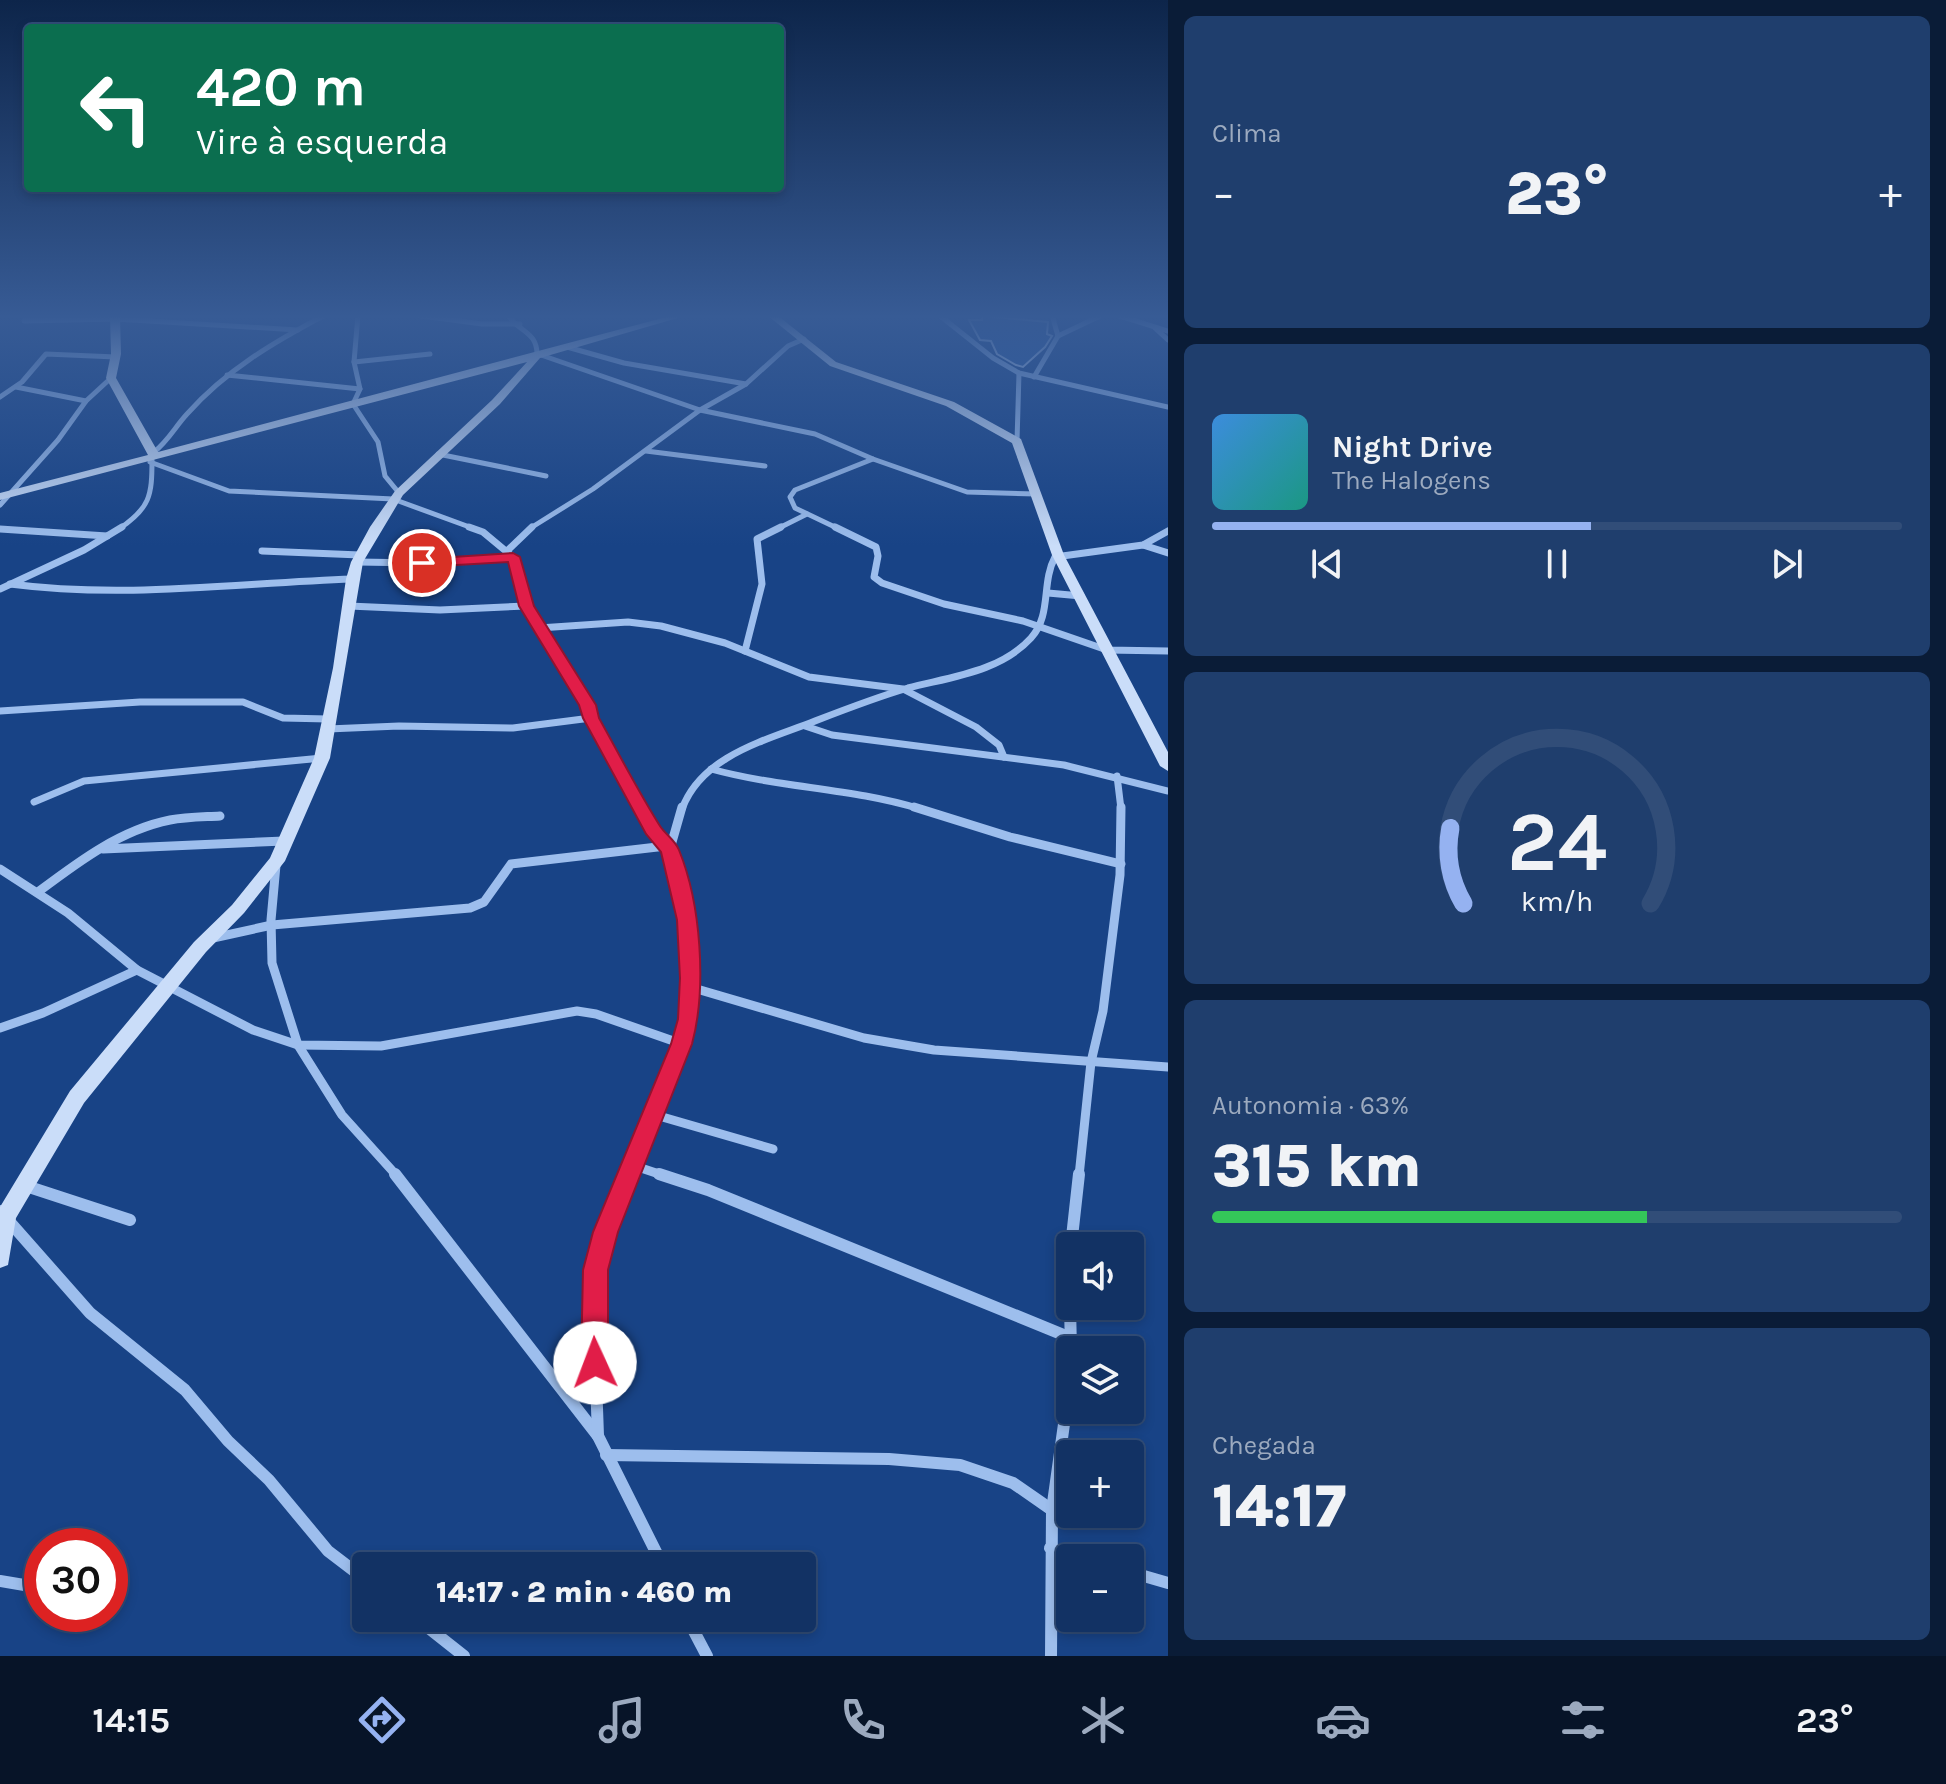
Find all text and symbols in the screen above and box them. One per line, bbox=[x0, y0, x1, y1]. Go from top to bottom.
text: 420 m bbox=[196, 54, 366, 119]
icon: left bbox=[64, 56, 168, 160]
text: Clima bbox=[1212, 118, 1282, 149]
text: Vire à esquerda bbox=[196, 121, 448, 163]
text: 23° bbox=[1505, 159, 1609, 229]
text: − bbox=[1212, 168, 1235, 219]
text: + bbox=[1879, 168, 1902, 219]
text: Night Drive bbox=[1332, 429, 1493, 465]
text: The Halogens bbox=[1332, 465, 1491, 496]
pin bbox=[388, 529, 456, 597]
icon: arrive bbox=[400, 541, 444, 585]
icon: previous bbox=[1305, 542, 1349, 586]
icon: pause bbox=[1535, 542, 1579, 586]
icon: next bbox=[1765, 542, 1809, 586]
text: 24 bbox=[1507, 794, 1607, 891]
text: km/h bbox=[1521, 885, 1593, 918]
text: Autonomia · 63% bbox=[1212, 1090, 1409, 1121]
text: 315 km bbox=[1212, 1131, 1422, 1201]
map controls bbox=[1056, 1232, 1144, 1632]
button: sound bbox=[1056, 1232, 1144, 1320]
position arrow bbox=[553, 1321, 637, 1405]
button: layers bbox=[1056, 1336, 1144, 1424]
text: Chegada bbox=[1212, 1430, 1316, 1461]
button: + bbox=[1056, 1440, 1144, 1528]
text: 14:17 bbox=[1212, 1471, 1346, 1541]
speed limit sign: 30 bbox=[24, 1528, 128, 1632]
button: − bbox=[1056, 1544, 1144, 1632]
text: 14:17 · 2 min · 460 m bbox=[436, 1574, 732, 1610]
icon: directions bbox=[354, 1692, 410, 1748]
icon: music bbox=[594, 1692, 650, 1748]
icon: phone bbox=[835, 1692, 891, 1748]
icon: climate bbox=[1075, 1692, 1131, 1748]
icon: car bbox=[1315, 1692, 1371, 1748]
icon: filters bbox=[1555, 1692, 1611, 1748]
text: 14:15 bbox=[92, 1699, 170, 1741]
text: 23° bbox=[1796, 1699, 1854, 1741]

